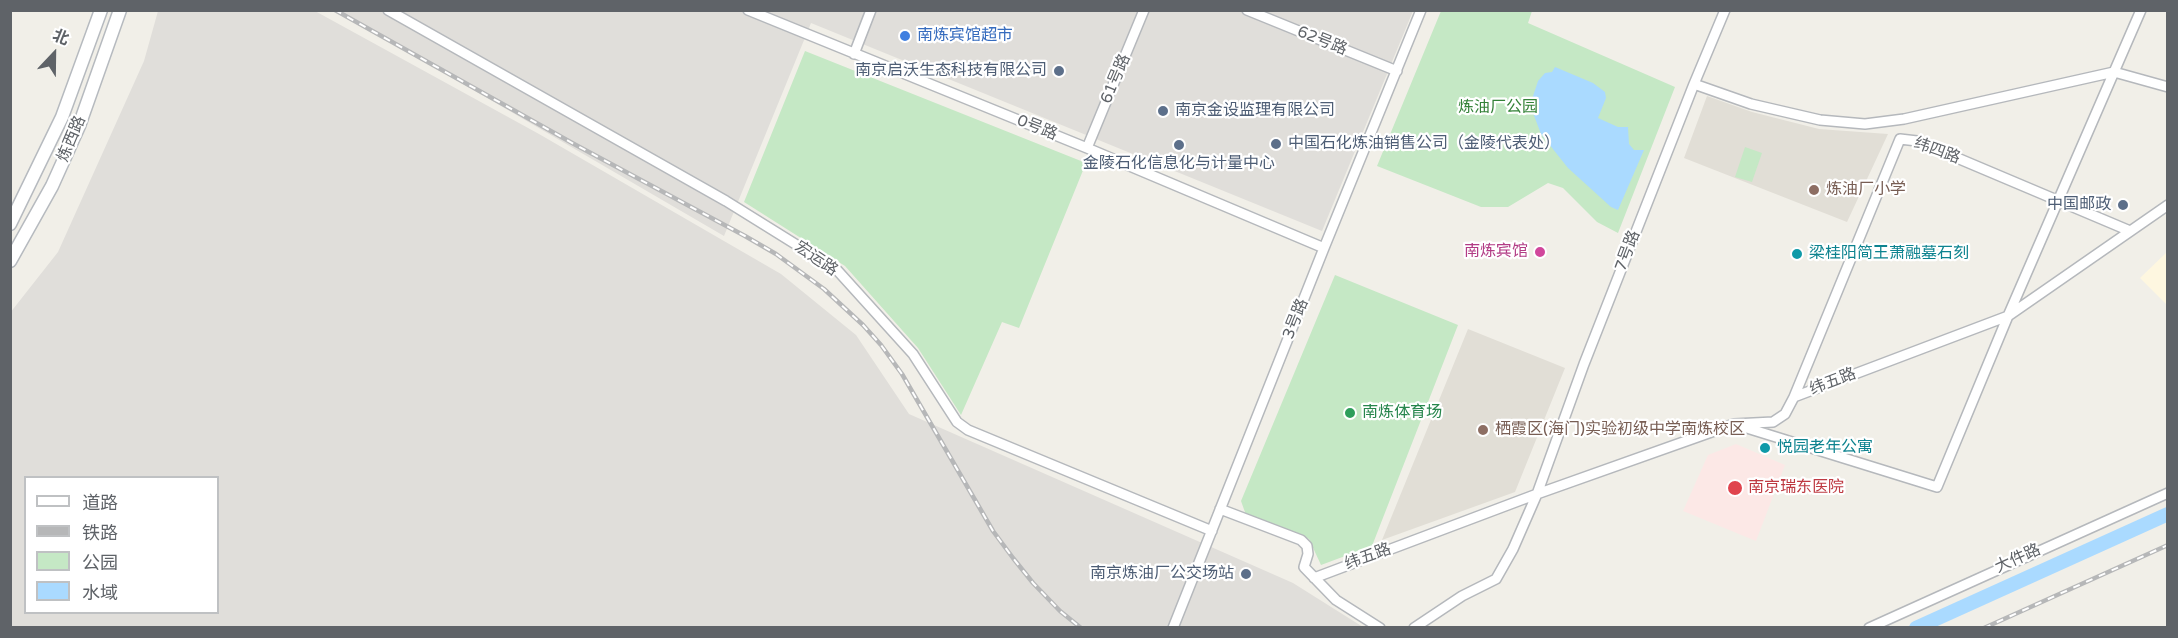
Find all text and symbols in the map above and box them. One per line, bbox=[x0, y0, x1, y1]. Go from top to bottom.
street label: 62号路 bbox=[1294, 22, 1350, 60]
north arrow bbox=[24, 24, 84, 84]
text: 北 bbox=[50, 25, 72, 50]
place label: 南炼宾馆超市 bbox=[917, 26, 1013, 46]
marker: 南炼宾馆超市 bbox=[898, 29, 912, 43]
street label: 61号路 bbox=[1097, 51, 1135, 107]
place label: 南京启沃生态科技有限公司 bbox=[855, 61, 1047, 81]
marker: 南京启沃生态科技有限公司 bbox=[1052, 64, 1066, 78]
park label: 炼油厂公园 bbox=[1458, 98, 1538, 118]
place label: 南京金设监理有限公司 bbox=[1175, 101, 1335, 121]
marker: 南京金设监理有限公司 bbox=[1156, 104, 1170, 118]
street label: 0号路 bbox=[1014, 111, 1060, 145]
street label: 炼西路 bbox=[54, 113, 90, 165]
place label: 中国石化炼油销售公司（金陵代表处） bbox=[1288, 134, 1560, 154]
street label: 纬四路 bbox=[1911, 134, 1963, 168]
marker: 中国石化炼油销售公司（金陵代表处） bbox=[1269, 137, 1283, 151]
marker: 金陵石化信息化与计量中心 bbox=[1172, 138, 1186, 152]
place label: 金陵石化信息化与计量中心 bbox=[1083, 154, 1275, 174]
place label: 炼油厂小学 bbox=[1826, 180, 1906, 200]
marker: 炼油厂小学 bbox=[1807, 183, 1821, 197]
place label: 中国邮政 bbox=[2047, 195, 2111, 215]
marker: 中国邮政 bbox=[2116, 198, 2130, 212]
street label: 7号路 bbox=[1612, 228, 1644, 274]
street label: 宏运路 bbox=[791, 238, 841, 280]
place label: 南炼宾馆 bbox=[1464, 242, 1528, 262]
place label: 梁桂阳简王萧融墓石刻 bbox=[1809, 244, 1969, 264]
marker: 南炼宾馆 bbox=[1533, 245, 1547, 259]
marker: 梁桂阳简王萧融墓石刻 bbox=[1790, 247, 1804, 261]
street label: 3号路 bbox=[1279, 296, 1313, 342]
street label: 纬五路 bbox=[1807, 364, 1859, 400]
place label: 南炼体育场 bbox=[1362, 403, 1442, 423]
marker: 南炼体育场 bbox=[1343, 406, 1357, 420]
place label: 栖霞区(海门)实验初级中学南炼校区 bbox=[1495, 420, 1745, 440]
marker: 栖霞区(海门)实验初级中学南炼校区 bbox=[1476, 423, 1490, 437]
place label: 悦园老年公寓 bbox=[1777, 438, 1873, 458]
marker: 悦园老年公寓 bbox=[1758, 441, 1772, 455]
legend bbox=[24, 476, 219, 614]
place label: 南京瑞东医院 bbox=[1748, 478, 1844, 498]
marker: 南京瑞东医院 bbox=[1726, 479, 1744, 497]
text: 道路 bbox=[82, 492, 118, 514]
text: 铁路 bbox=[82, 522, 118, 544]
street label: 纬五路 bbox=[1342, 540, 1394, 574]
street label: 大件路 bbox=[1992, 540, 2044, 578]
text: 公园 bbox=[82, 552, 118, 574]
place label: 南京炼油厂公交场站 bbox=[1090, 564, 1234, 584]
marker: 南京炼油厂公交场站 bbox=[1239, 567, 1253, 581]
text: 水域 bbox=[82, 582, 118, 604]

